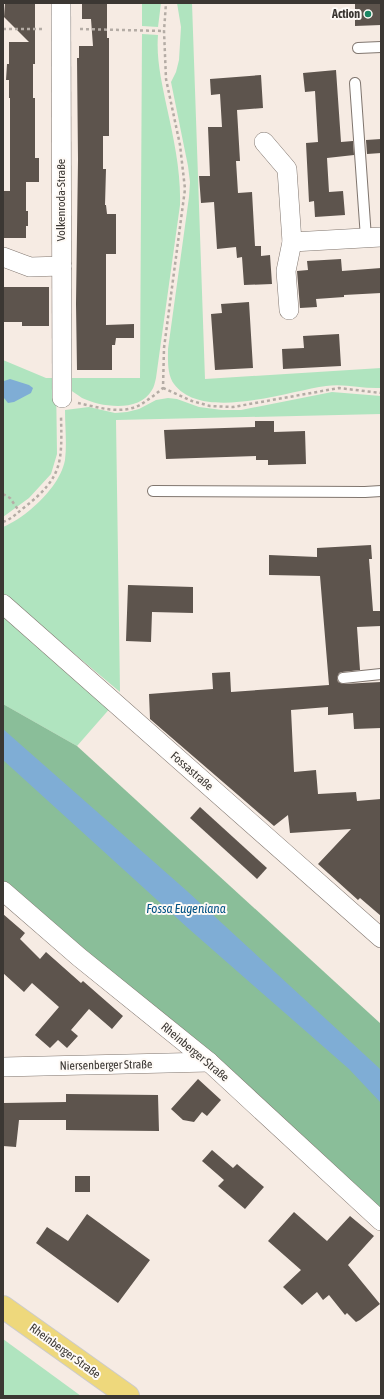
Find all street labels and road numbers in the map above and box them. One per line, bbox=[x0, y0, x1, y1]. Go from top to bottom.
street label: Volkenroda-Straße bbox=[54, 159, 68, 241]
street label: Fossastraße bbox=[168, 749, 216, 793]
street label: Rheinberger Straße bbox=[158, 1020, 232, 1084]
street label: Niersenberger Straße bbox=[60, 1057, 152, 1073]
street label: Rheinberger Straße bbox=[27, 1321, 103, 1381]

